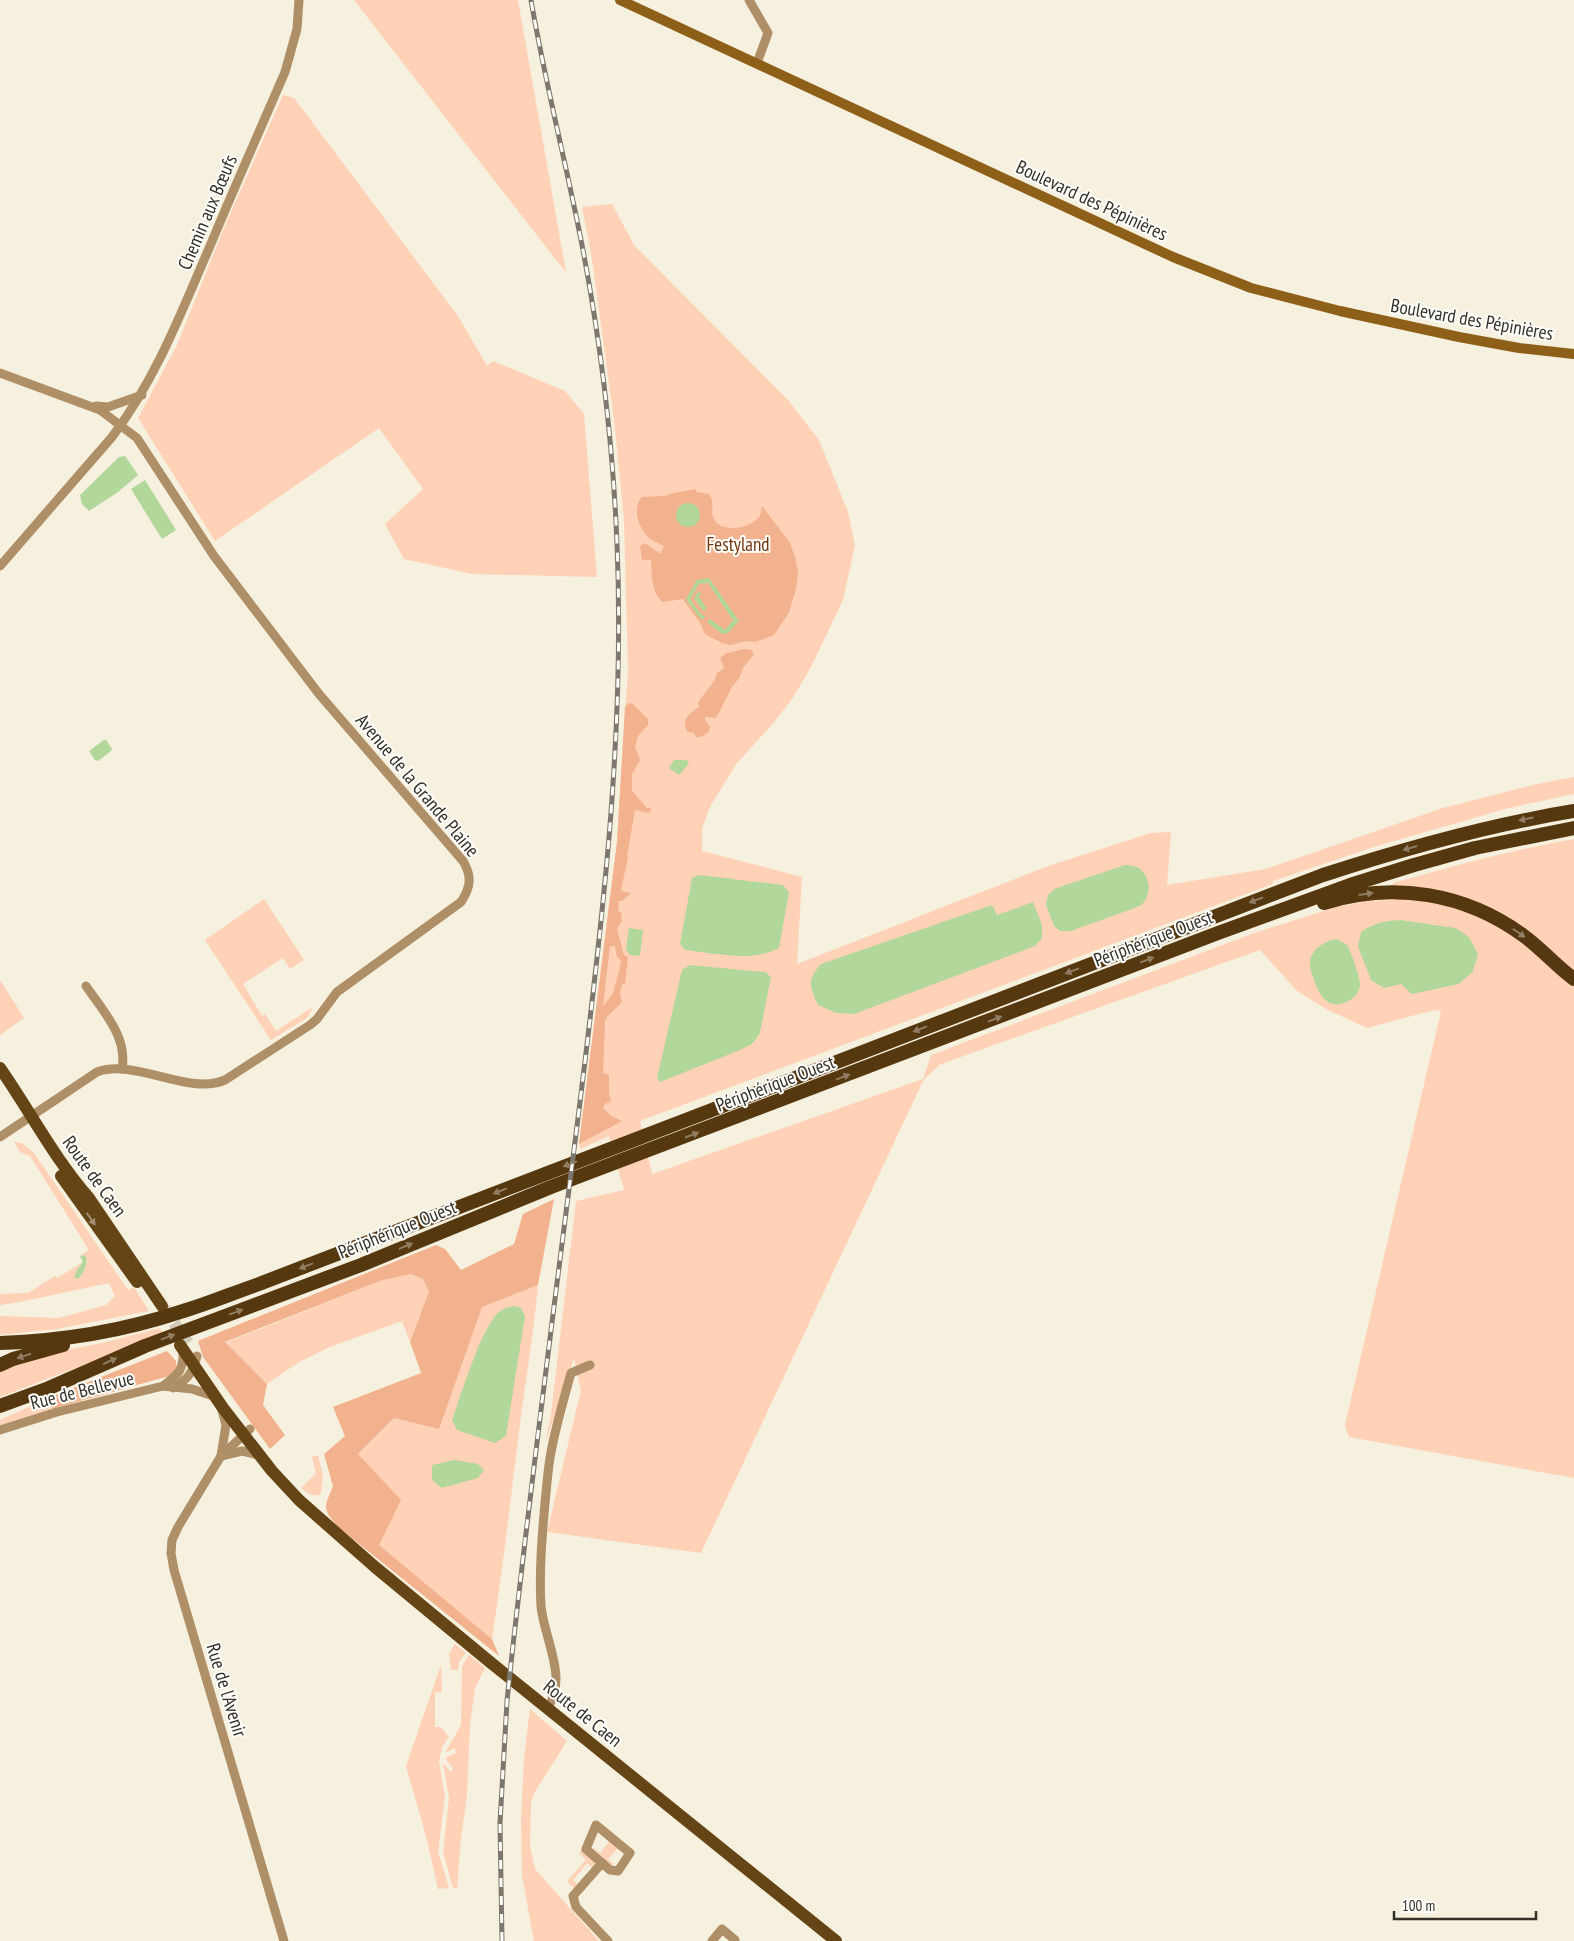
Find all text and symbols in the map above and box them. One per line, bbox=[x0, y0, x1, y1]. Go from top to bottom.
street label: Chemin aux Bœufs bbox=[172, 151, 242, 273]
street label: Boulevard des Pépinières bbox=[1012, 154, 1172, 246]
street label: Boulevard des Pépinières bbox=[1389, 293, 1555, 345]
park label: Festyland bbox=[707, 532, 769, 556]
street label: Avenue de la Grande Plaine bbox=[351, 708, 485, 862]
one-way arrow bbox=[1518, 815, 1534, 823]
one-way arrow bbox=[1402, 845, 1417, 853]
one-way arrow bbox=[1358, 889, 1374, 897]
one-way arrow bbox=[1248, 896, 1263, 904]
street label: Périphérique Ouest bbox=[1090, 904, 1217, 972]
one-way arrow bbox=[1513, 928, 1526, 938]
one-way arrow bbox=[1140, 956, 1154, 964]
one-way arrow bbox=[1064, 968, 1079, 975]
one-way arrow bbox=[988, 1014, 1002, 1022]
one-way arrow bbox=[913, 1026, 927, 1034]
street label: Périphérique Ouest bbox=[712, 1049, 839, 1117]
one-way arrow bbox=[836, 1073, 851, 1080]
street label: Route de Caen bbox=[58, 1131, 132, 1221]
one-way arrow bbox=[685, 1131, 700, 1139]
one-way arrow bbox=[563, 1161, 578, 1168]
one-way arrow bbox=[493, 1188, 508, 1195]
street label: Périphérique Ouest bbox=[334, 1194, 460, 1264]
one-way arrow bbox=[86, 1212, 96, 1226]
one-way arrow bbox=[399, 1242, 413, 1250]
one-way arrow bbox=[299, 1263, 314, 1270]
one-way arrow bbox=[229, 1308, 244, 1315]
one-way arrow bbox=[161, 1333, 176, 1341]
one-way arrow bbox=[17, 1352, 32, 1360]
one-way arrow bbox=[103, 1357, 117, 1365]
street label: Rue de Bellevue bbox=[28, 1365, 136, 1414]
street label: Rue de l'Avenir bbox=[201, 1640, 253, 1740]
street label: Route de Caen bbox=[539, 1674, 627, 1752]
scale bar bbox=[1394, 1888, 1536, 1920]
text: 100 m bbox=[1402, 1896, 1435, 1915]

